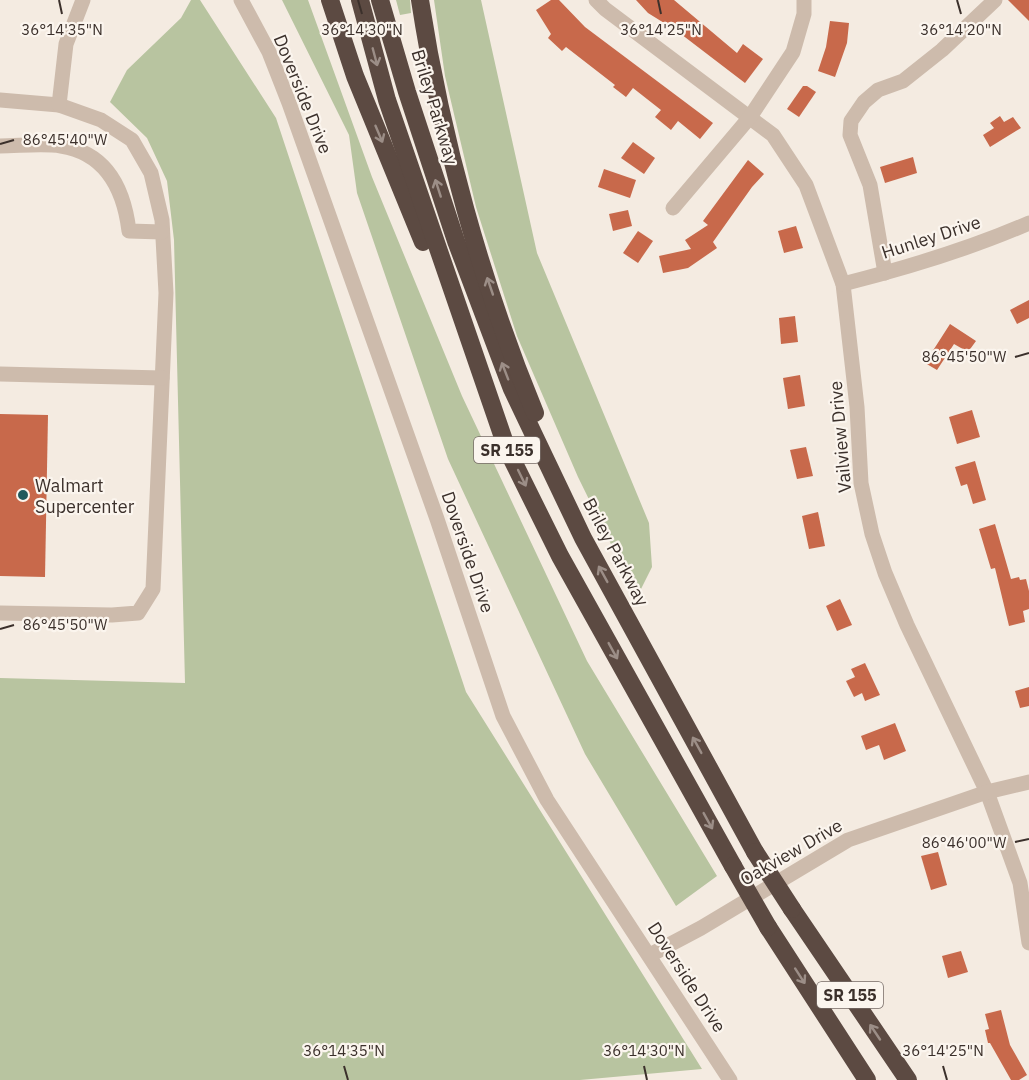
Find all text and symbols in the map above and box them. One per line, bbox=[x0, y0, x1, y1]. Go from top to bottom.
text: 36°14'35"N bbox=[21, 20, 103, 39]
text: 36°14'30"N bbox=[321, 20, 403, 39]
text: 36°14'25"N bbox=[620, 20, 702, 39]
text: 36°14'20"N bbox=[920, 20, 1002, 39]
street label: Doverside Drive bbox=[269, 31, 337, 157]
one-way arrow bbox=[370, 47, 382, 66]
street label: Briley Parkway bbox=[407, 47, 463, 167]
one-way arrow bbox=[374, 124, 385, 142]
text: 86°45'40"W bbox=[23, 130, 108, 149]
one-way arrow bbox=[432, 179, 443, 198]
street label: Hunley Drive bbox=[879, 210, 984, 264]
one-way arrow bbox=[483, 277, 494, 296]
text: 86°45'50"W bbox=[922, 347, 1007, 366]
one-way arrow bbox=[499, 362, 510, 381]
street label: Vailview Drive bbox=[824, 380, 856, 494]
road number: SR 155 bbox=[474, 437, 540, 463]
one-way arrow bbox=[516, 469, 528, 487]
place label: Walmart Supercenter bbox=[35, 474, 135, 518]
marker: Walmart Supercenter bbox=[16, 488, 30, 502]
street label: Doverside Drive bbox=[436, 488, 500, 616]
street label: Briley Parkway bbox=[578, 494, 654, 610]
one-way arrow bbox=[597, 566, 609, 583]
text: 86°45'50"W bbox=[23, 615, 108, 634]
one-way arrow bbox=[607, 642, 619, 659]
one-way arrow bbox=[691, 737, 703, 754]
one-way arrow bbox=[702, 812, 714, 829]
street label: Oakview Drive bbox=[736, 813, 846, 891]
text: 86°46'00"W bbox=[922, 833, 1007, 852]
street label: Doverside Drive bbox=[643, 918, 731, 1037]
one-way arrow bbox=[794, 967, 806, 984]
road number: SR 155 bbox=[817, 982, 883, 1008]
one-way arrow bbox=[869, 1024, 881, 1040]
text: 36°14'35"N bbox=[303, 1041, 385, 1060]
text: 36°14'30"N bbox=[603, 1041, 685, 1060]
text: 36°14'25"N bbox=[902, 1041, 984, 1060]

